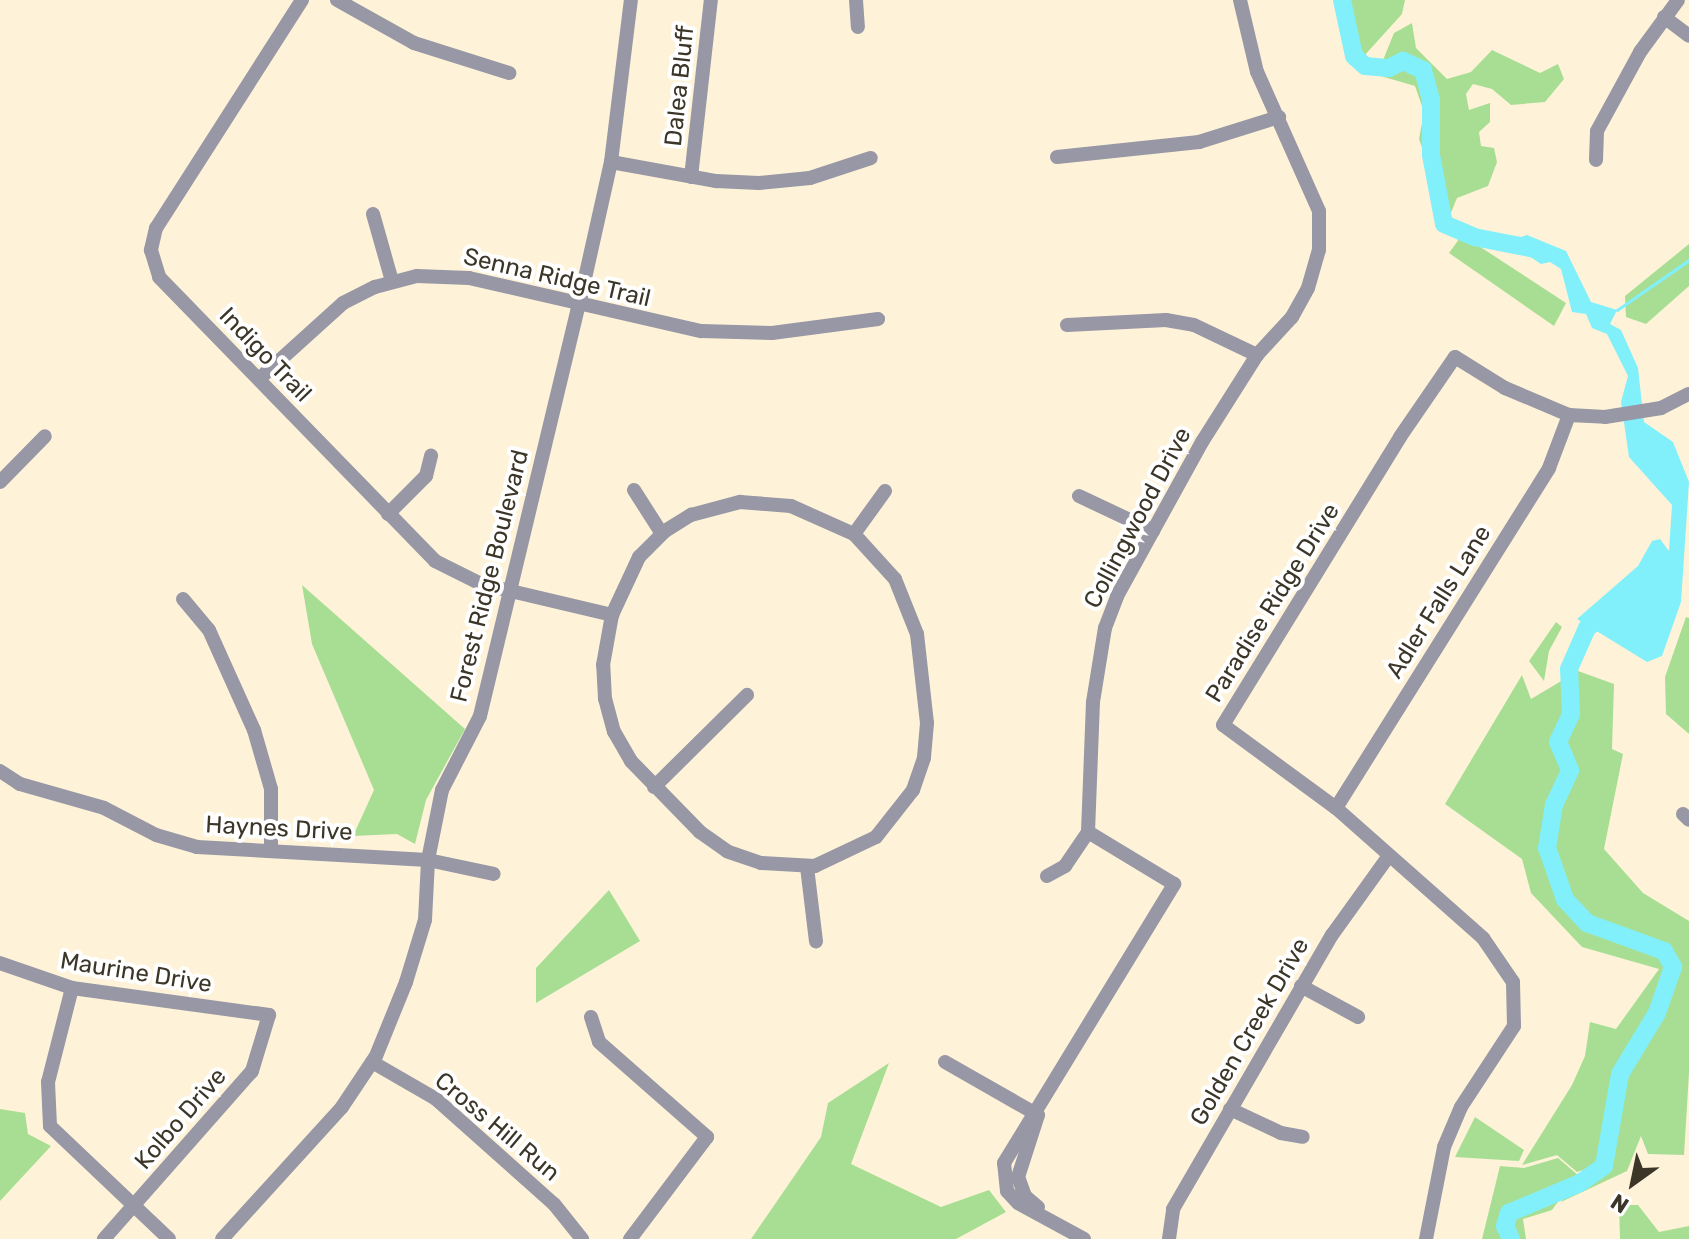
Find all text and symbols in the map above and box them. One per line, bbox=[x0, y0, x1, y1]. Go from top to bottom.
street label: Dalea Bluff bbox=[659, 24, 701, 148]
street label: Senna Ridge Trail bbox=[460, 242, 654, 314]
street label: Indigo Trail bbox=[213, 302, 317, 408]
street label: Collingwood Drive bbox=[1078, 423, 1198, 613]
street label: Forest Ridge Boulevard bbox=[445, 447, 535, 705]
street label: Paradise Ridge Drive bbox=[1200, 498, 1346, 708]
street label: Adler Falls Lane bbox=[1380, 520, 1498, 684]
street label: Haynes Drive bbox=[205, 811, 353, 847]
street label: Golden Creek Drive bbox=[1185, 933, 1315, 1131]
street label: Maurine Drive bbox=[58, 947, 214, 999]
street label: Kolbo Drive bbox=[129, 1062, 233, 1176]
street label: Cross Hill Run bbox=[429, 1066, 565, 1188]
north arrow bbox=[1593, 1143, 1673, 1223]
text: N bbox=[1606, 1188, 1634, 1219]

